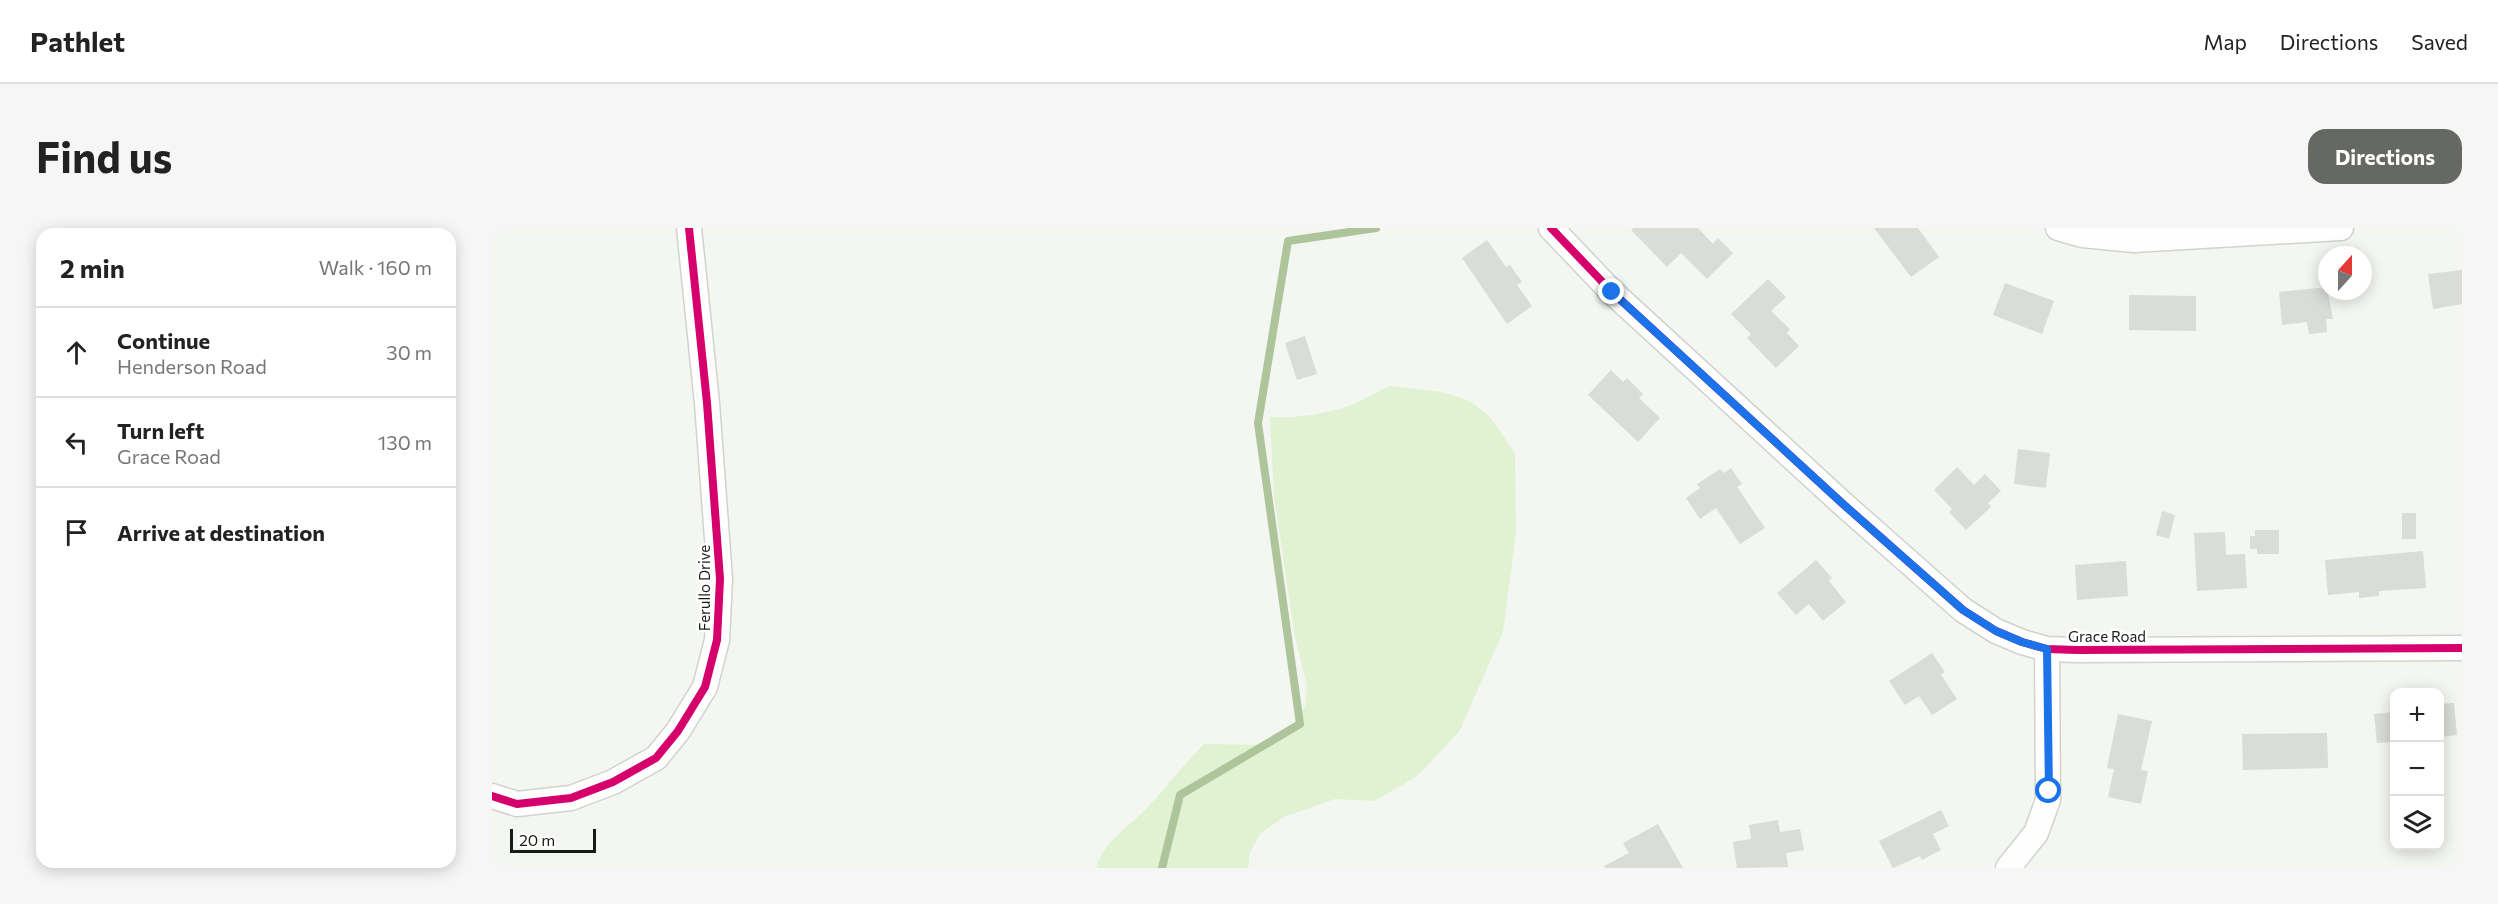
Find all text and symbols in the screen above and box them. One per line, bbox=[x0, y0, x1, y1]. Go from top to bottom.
text: Pathlet bbox=[30, 24, 125, 58]
text: Map bbox=[2204, 29, 2247, 54]
text: Directions bbox=[2280, 29, 2378, 54]
text: Saved bbox=[2411, 29, 2468, 54]
button: Directions bbox=[2308, 129, 2462, 184]
text: Find us bbox=[36, 130, 172, 182]
north arrow bbox=[2318, 246, 2372, 300]
text: 2 min bbox=[60, 252, 125, 283]
text: Walk · 160 m bbox=[319, 255, 432, 279]
route end bbox=[1598, 278, 1624, 304]
text: Continue bbox=[117, 327, 210, 354]
icon: ahead bbox=[60, 336, 93, 369]
text: 30 m bbox=[386, 340, 432, 364]
text: Henderson Road bbox=[117, 354, 267, 378]
text: Turn left bbox=[117, 417, 204, 444]
icon: left bbox=[60, 426, 93, 459]
text: 130 m bbox=[378, 430, 432, 454]
text: Grace Road bbox=[117, 444, 221, 468]
icon: arrive bbox=[60, 516, 93, 549]
text: Arrive at destination bbox=[117, 519, 325, 546]
street label: Ferullo Drive bbox=[695, 545, 713, 631]
street label: Grace Road bbox=[2068, 627, 2146, 645]
map controls bbox=[2390, 688, 2444, 850]
button: + bbox=[2390, 688, 2444, 742]
button: − bbox=[2390, 742, 2444, 796]
route start bbox=[2035, 777, 2061, 803]
button: layers bbox=[2390, 796, 2444, 850]
scale bar bbox=[510, 826, 596, 854]
text: 20 m bbox=[519, 830, 555, 849]

